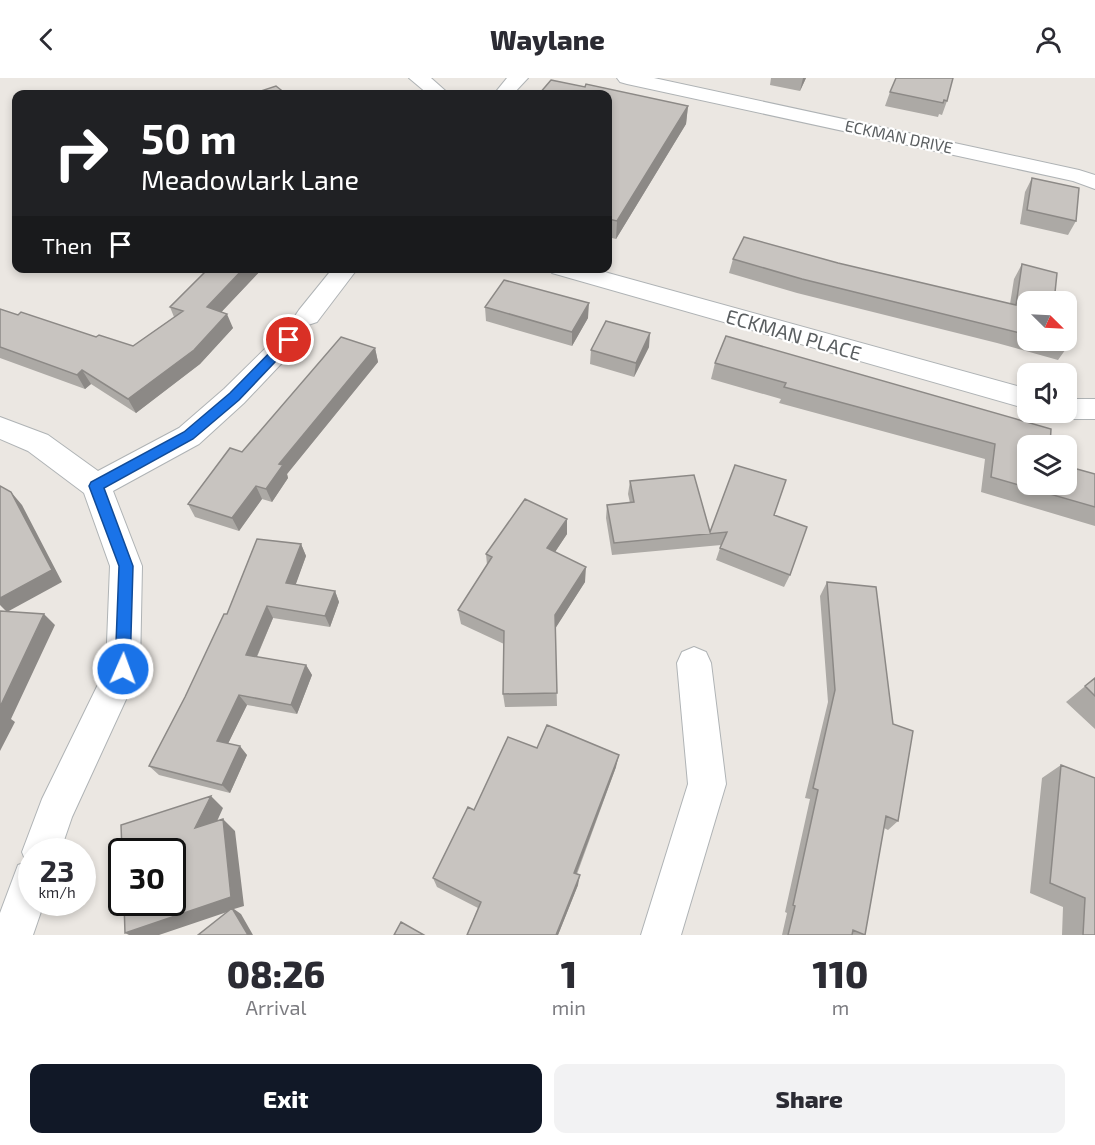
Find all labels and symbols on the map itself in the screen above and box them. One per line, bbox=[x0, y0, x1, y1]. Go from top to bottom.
street label: ECKMAN DRIVE bbox=[843, 115, 955, 157]
north arrow bbox=[1017, 291, 1077, 351]
street label: ECKMAN PLACE bbox=[723, 303, 865, 365]
pin bbox=[263, 314, 314, 365]
position arrow bbox=[91, 637, 155, 701]
speed limit sign: 30 bbox=[108, 838, 186, 916]

